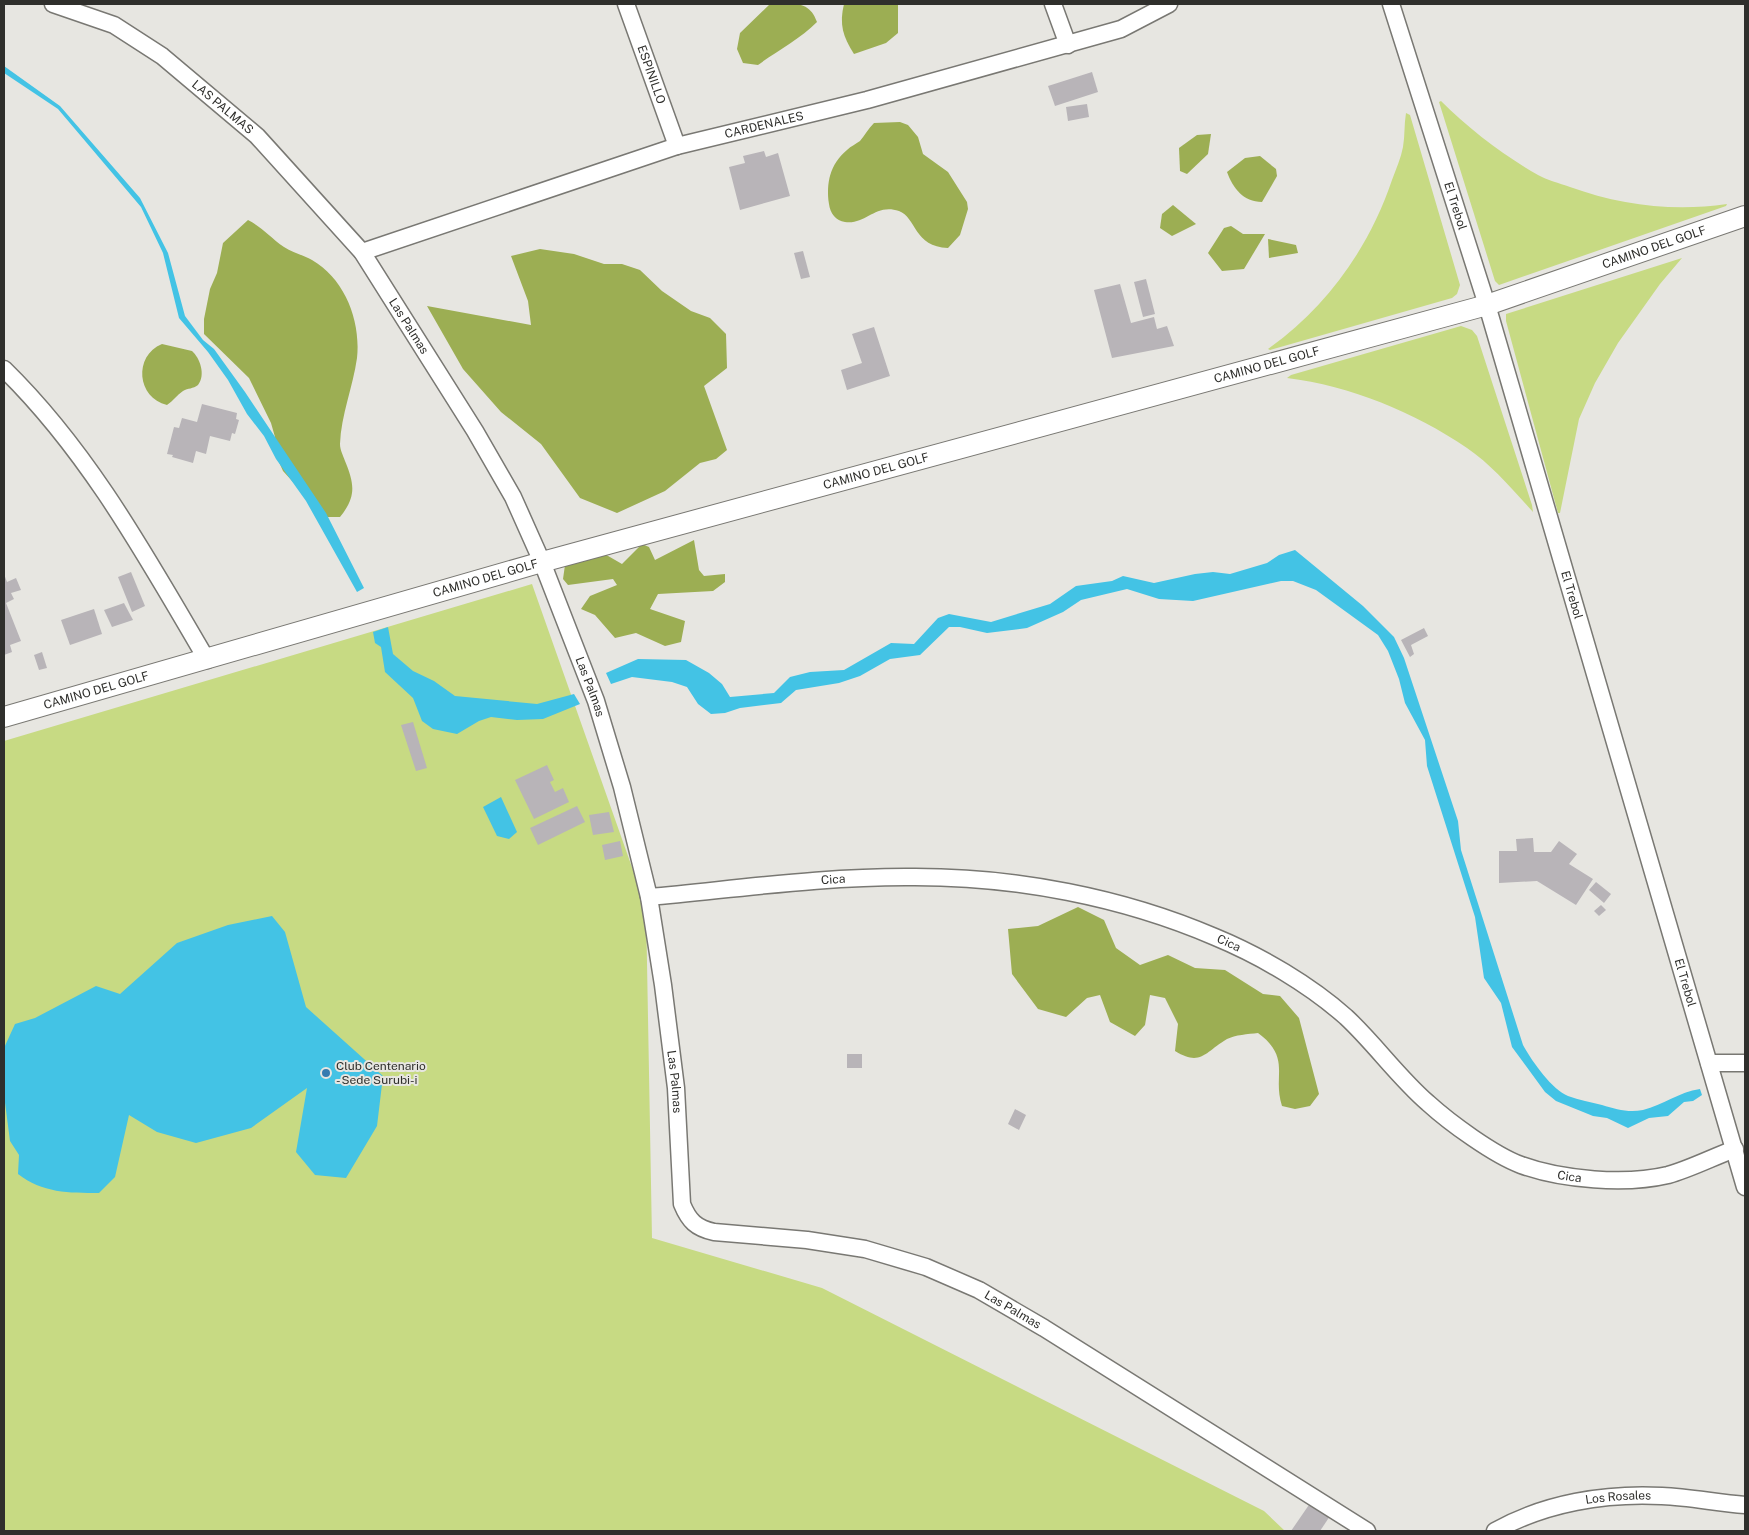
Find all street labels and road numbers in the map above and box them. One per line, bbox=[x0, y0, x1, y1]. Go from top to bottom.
street label: ESPINILLO bbox=[634, 43, 668, 106]
street label: LAS PALMAS bbox=[189, 77, 256, 137]
street label: CARDENALES bbox=[723, 109, 805, 141]
street label: El Trebol bbox=[1441, 180, 1470, 232]
street label: CAMINO DEL GOLF bbox=[1600, 223, 1708, 272]
street label: Las Palmas bbox=[386, 296, 432, 357]
street label: CAMINO DEL GOLF bbox=[1212, 344, 1321, 386]
street label: CAMINO DEL GOLF bbox=[822, 450, 930, 492]
street label: CAMINO DEL GOLF bbox=[431, 557, 540, 600]
street label: El Trebol bbox=[1558, 569, 1586, 621]
street label: Las Palmas bbox=[572, 655, 607, 718]
street label: CAMINO DEL GOLF bbox=[42, 669, 151, 712]
street label: Cica bbox=[821, 872, 846, 887]
street label: Cica bbox=[1215, 932, 1243, 954]
street label: El Trebol bbox=[1672, 957, 1699, 1009]
street label: Las Palmas bbox=[664, 1049, 684, 1113]
street label: Cica bbox=[1556, 1168, 1582, 1185]
street label: Las Palmas bbox=[982, 1288, 1044, 1332]
street label: Los Rosales bbox=[1584, 1488, 1651, 1507]

